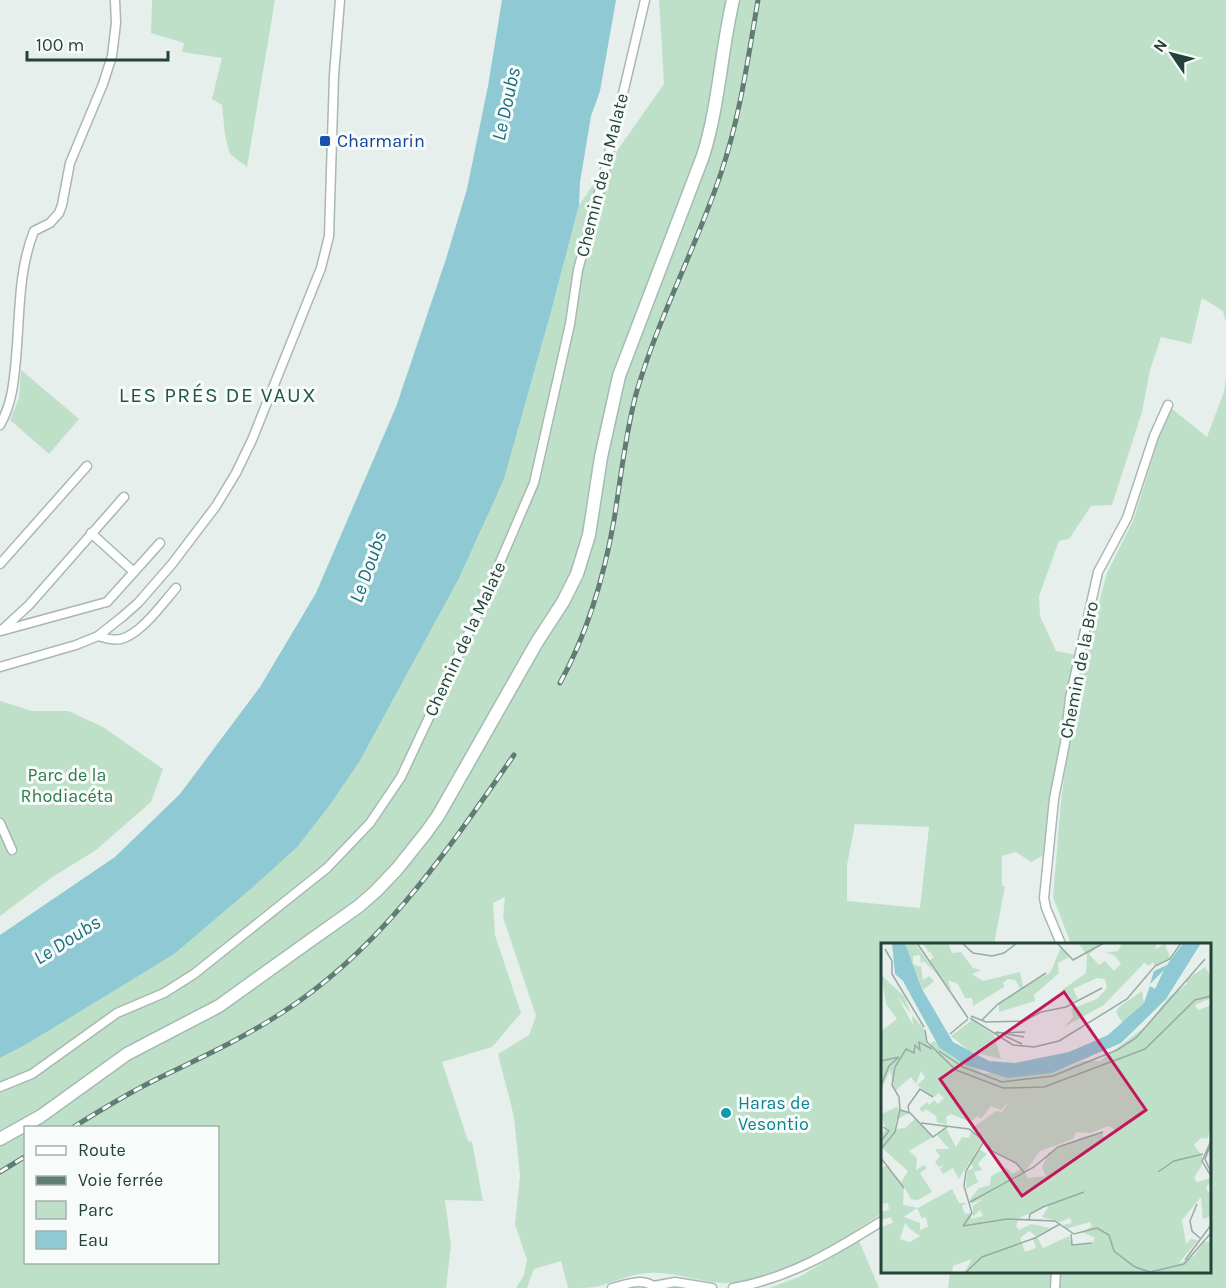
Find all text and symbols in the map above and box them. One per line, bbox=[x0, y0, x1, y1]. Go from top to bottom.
scale bar bbox=[27, 24, 168, 62]
north arrow bbox=[1142, 24, 1202, 84]
text: 100 m bbox=[36, 34, 84, 56]
text: N bbox=[1149, 36, 1171, 56]
water label: Le Doubs bbox=[487, 65, 525, 143]
street label: Chemin de la Malate bbox=[571, 91, 633, 259]
place label: Charmarin bbox=[337, 130, 425, 152]
marker: Charmarin bbox=[318, 134, 332, 148]
district label: LES PRÉS DE VAUX bbox=[119, 383, 317, 407]
water label: Le Doubs bbox=[344, 528, 392, 606]
street label: Chemin de la Malate bbox=[420, 558, 510, 720]
street label: Chemin de la Bro bbox=[1055, 599, 1103, 741]
park label: Parc de la Rhodiacéta bbox=[21, 764, 113, 807]
water label: Le Doubs bbox=[29, 910, 105, 970]
inset map bbox=[881, 943, 1211, 1273]
place label: Haras de Vesontio bbox=[738, 1092, 810, 1135]
marker: Haras de Vesontio bbox=[719, 1106, 733, 1120]
legend bbox=[24, 1126, 219, 1264]
text: Route bbox=[78, 1139, 126, 1161]
text: Voie ferrée bbox=[78, 1169, 163, 1191]
text: Parc bbox=[78, 1199, 114, 1221]
text: Eau bbox=[78, 1229, 109, 1251]

